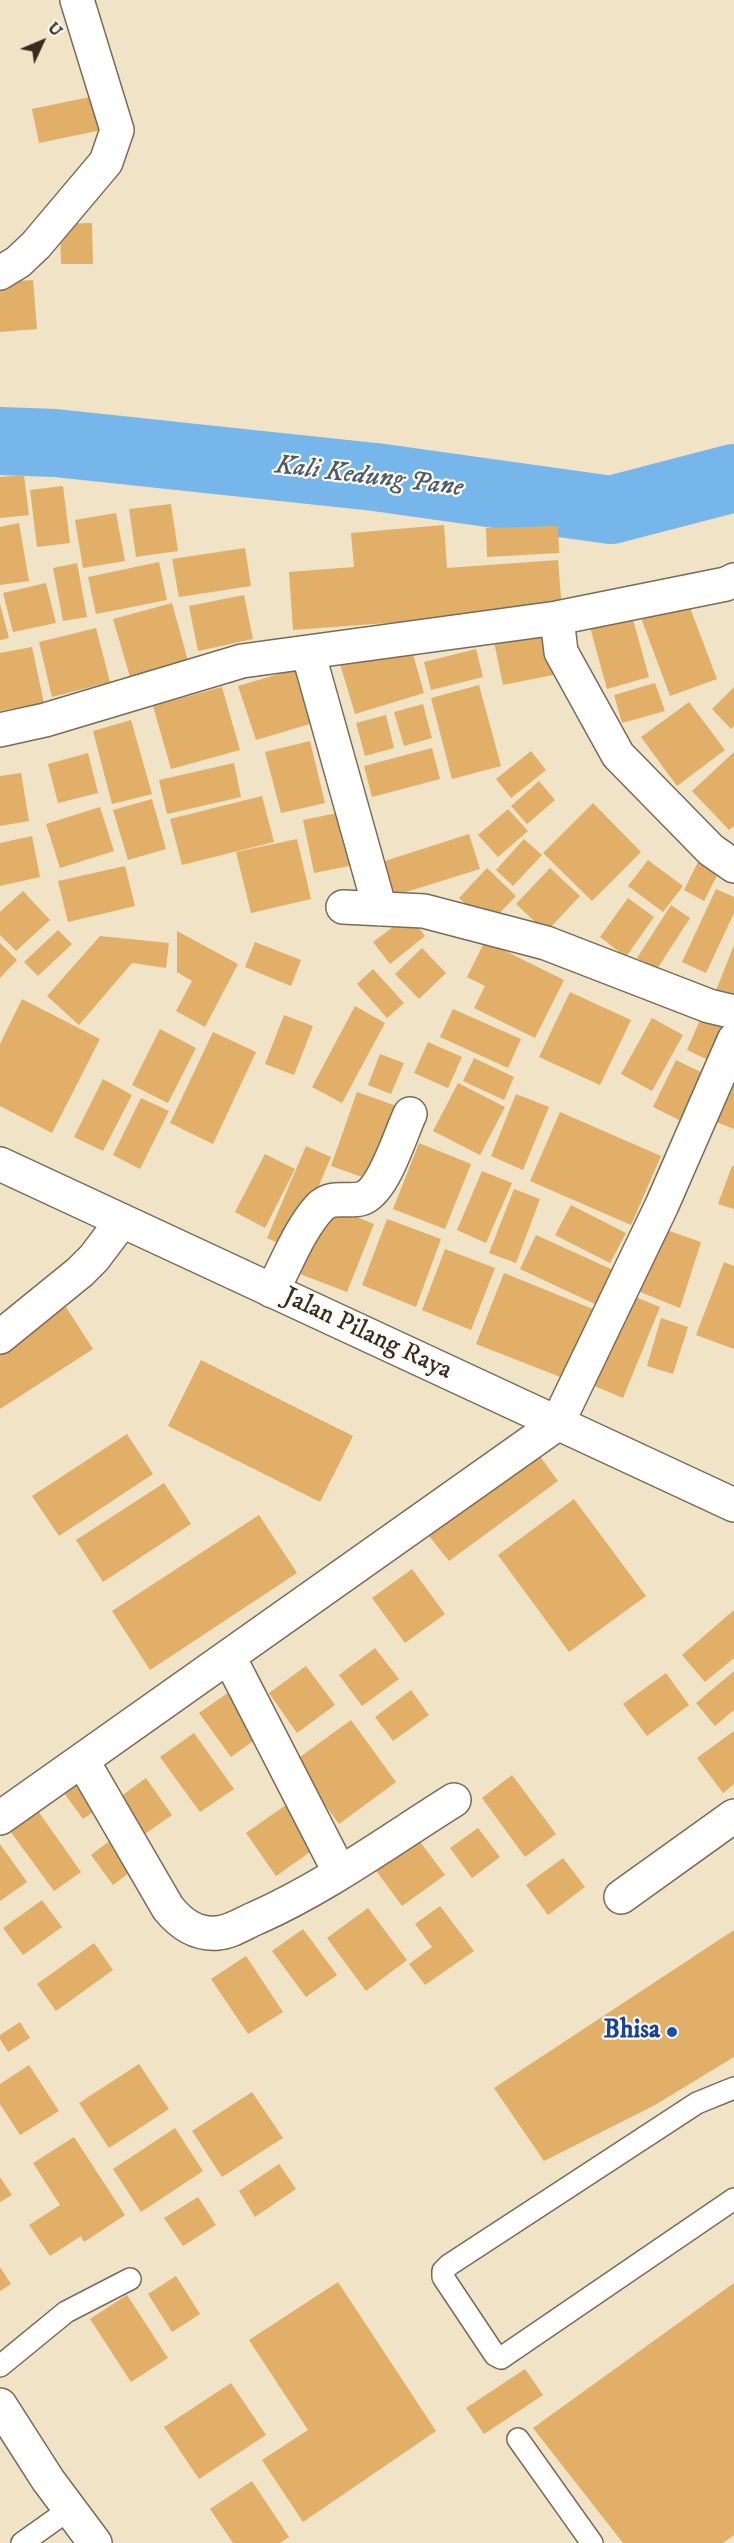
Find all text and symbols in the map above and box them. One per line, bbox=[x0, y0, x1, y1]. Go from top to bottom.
north arrow bbox=[12, 12, 72, 72]
text: U bbox=[43, 18, 66, 41]
water label: Kali Kedung Pane bbox=[273, 450, 465, 506]
street label: Jalan Pilang Raya bbox=[278, 1282, 456, 1388]
place label: Bhisa bbox=[604, 2016, 660, 2048]
marker: Bhisa bbox=[665, 2025, 679, 2039]

